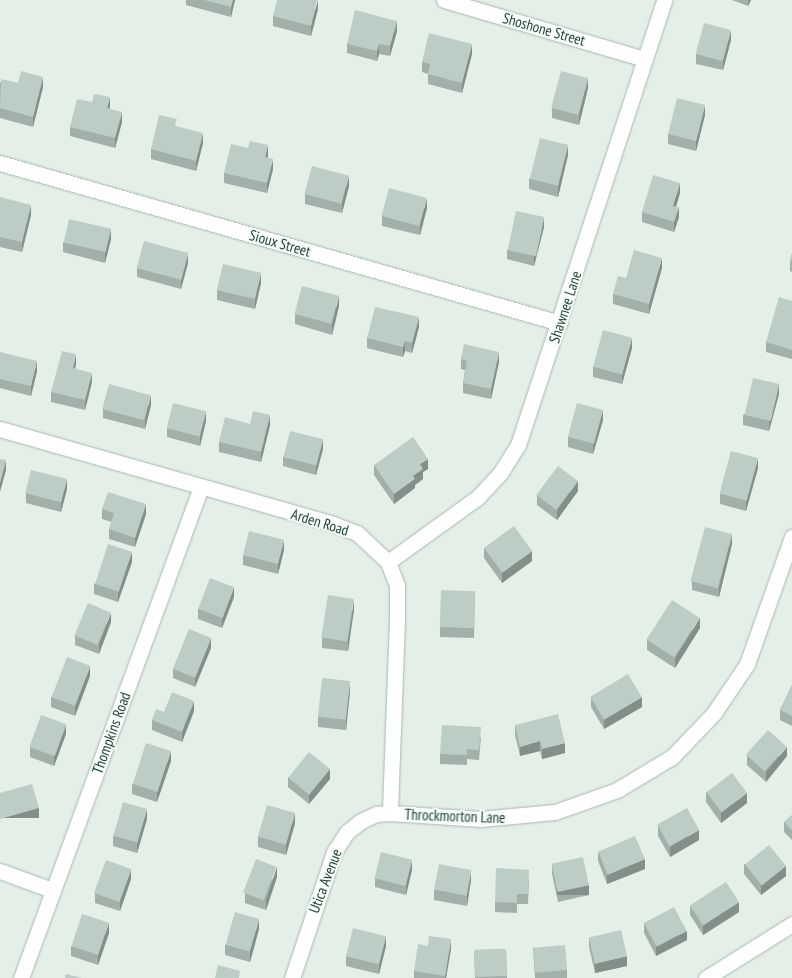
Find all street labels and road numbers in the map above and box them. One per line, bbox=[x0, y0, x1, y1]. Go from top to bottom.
street label: Shoshone Street bbox=[501, 9, 587, 49]
street label: Sioux Street bbox=[247, 226, 313, 260]
street label: Shawnee Lane bbox=[545, 269, 585, 345]
street label: Arden Road bbox=[289, 505, 351, 539]
street label: Thompkins Road bbox=[88, 690, 134, 776]
street label: Throckmorton Lane bbox=[404, 805, 506, 827]
street label: Utica Avenue bbox=[304, 846, 346, 916]

